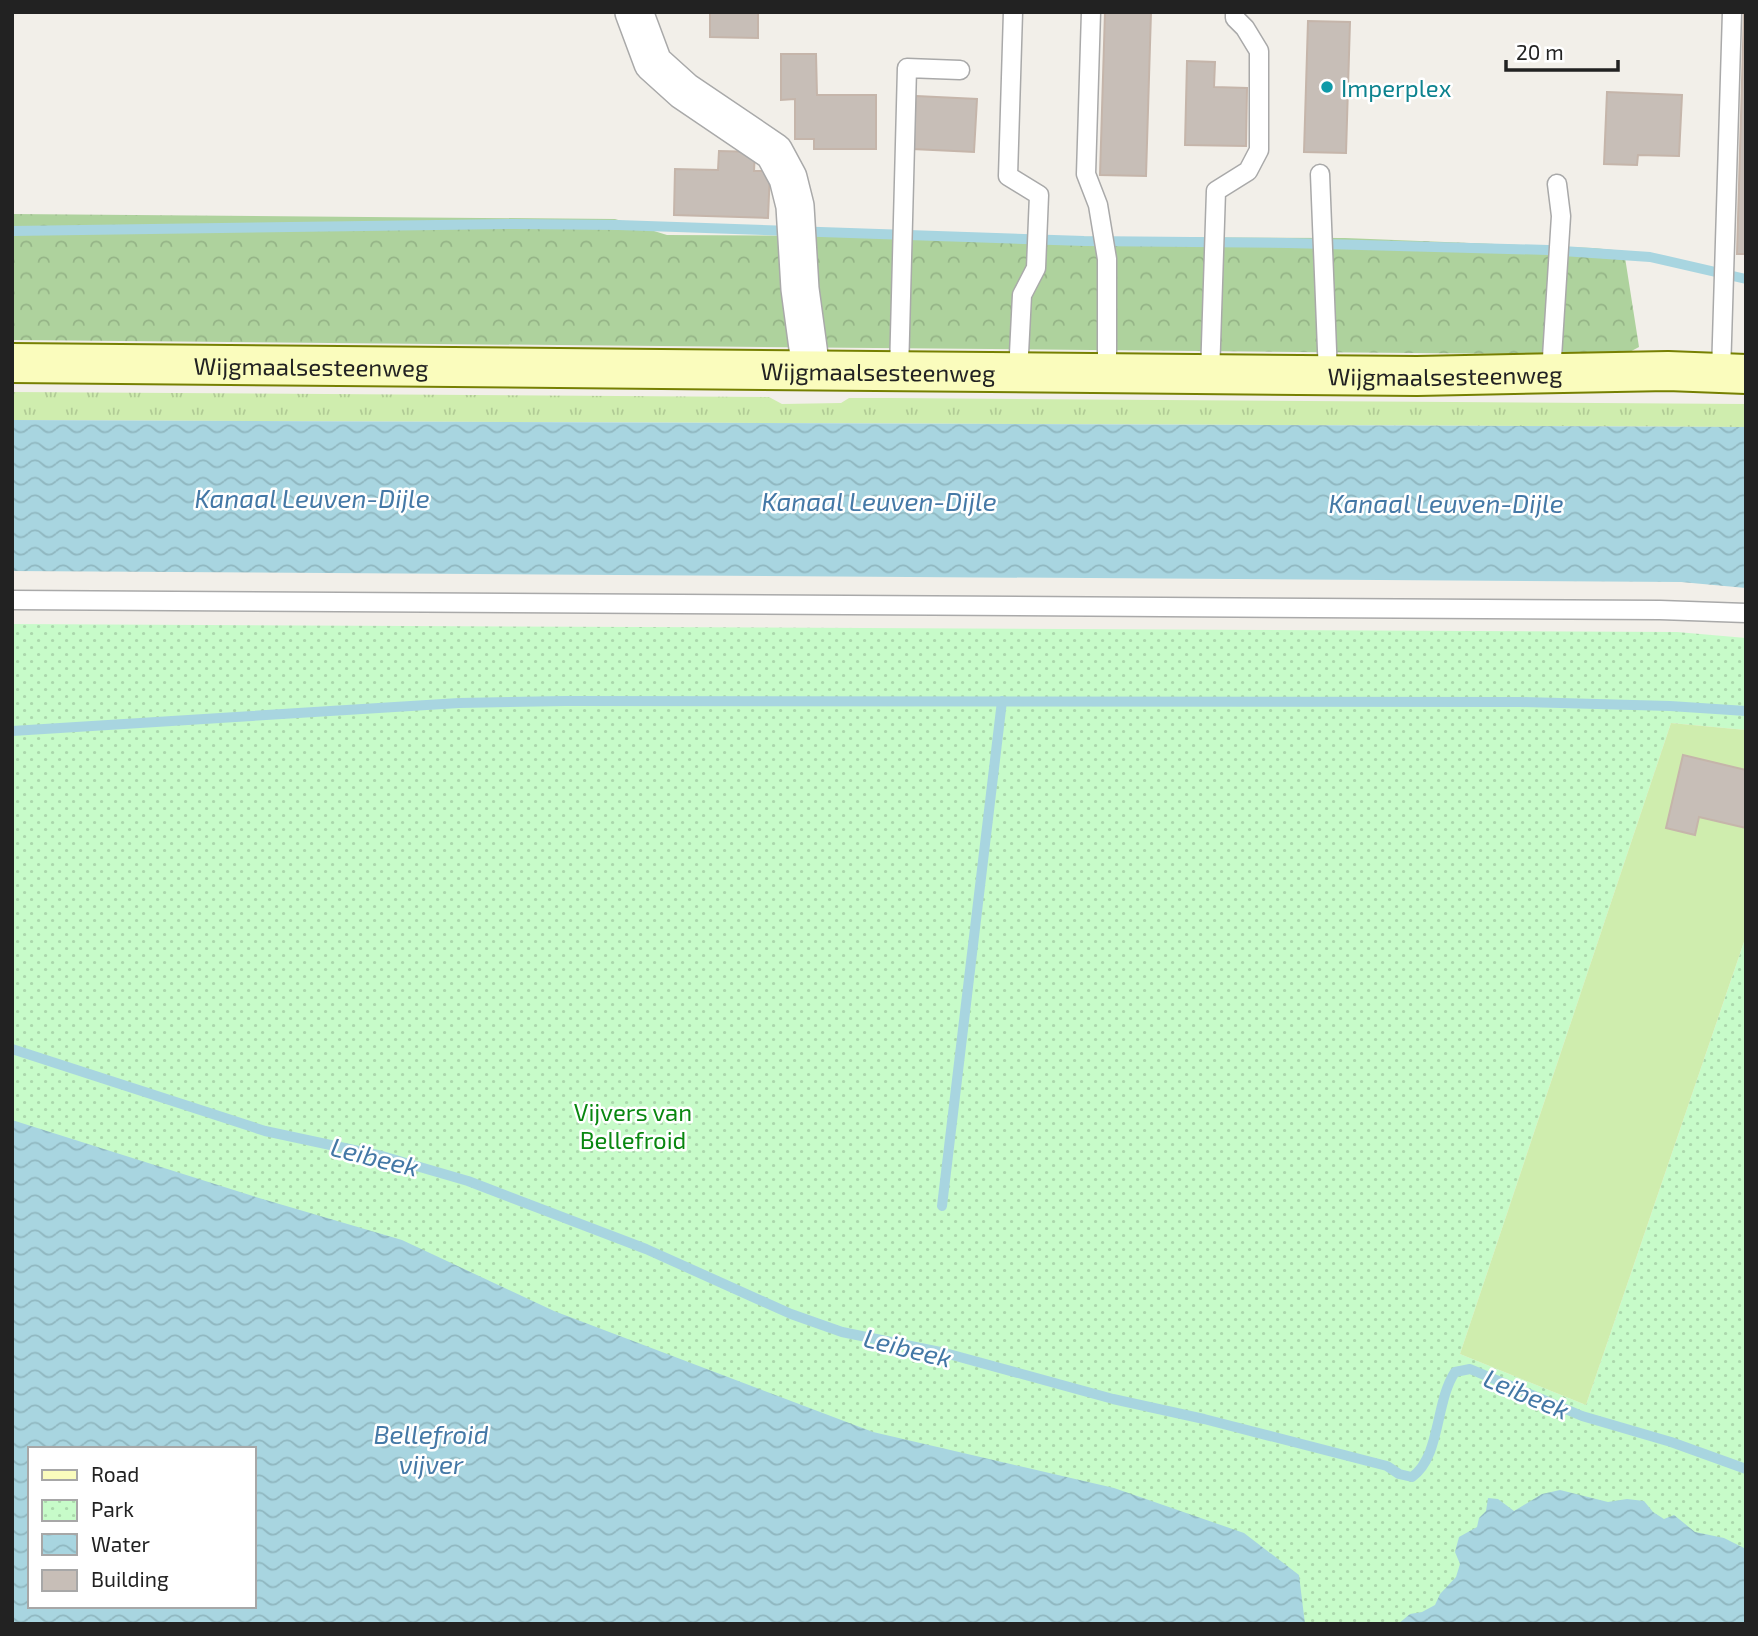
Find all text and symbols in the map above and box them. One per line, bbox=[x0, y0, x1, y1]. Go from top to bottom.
scale bar bbox=[1506, 28, 1618, 72]
text: 20 m bbox=[1516, 39, 1564, 64]
place label: Imperplex bbox=[1341, 73, 1452, 102]
marker: Imperplex bbox=[1319, 79, 1335, 95]
street label: Wijgmaalsesteenweg bbox=[193, 350, 429, 381]
street label: Wijgmaalsesteenweg bbox=[760, 355, 996, 387]
street label: Wijgmaalsesteenweg bbox=[1327, 359, 1563, 391]
water label: Kanaal Leuven-Dijle bbox=[194, 482, 430, 513]
water label: Kanaal Leuven-Dijle bbox=[761, 485, 997, 516]
water label: Kanaal Leuven-Dijle bbox=[1328, 487, 1564, 518]
park label: Vijvers van Bellefroid bbox=[574, 1097, 692, 1154]
water label: Leibeek bbox=[328, 1130, 422, 1182]
water label: Leibeek bbox=[861, 1321, 955, 1373]
water label: Leibeek bbox=[1480, 1361, 1574, 1425]
water label: Bellefroid vijver bbox=[373, 1418, 489, 1479]
legend bbox=[28, 1447, 256, 1608]
text: Road bbox=[91, 1461, 139, 1486]
text: Park bbox=[91, 1496, 134, 1521]
text: Water bbox=[91, 1531, 150, 1556]
text: Building bbox=[91, 1566, 169, 1591]

